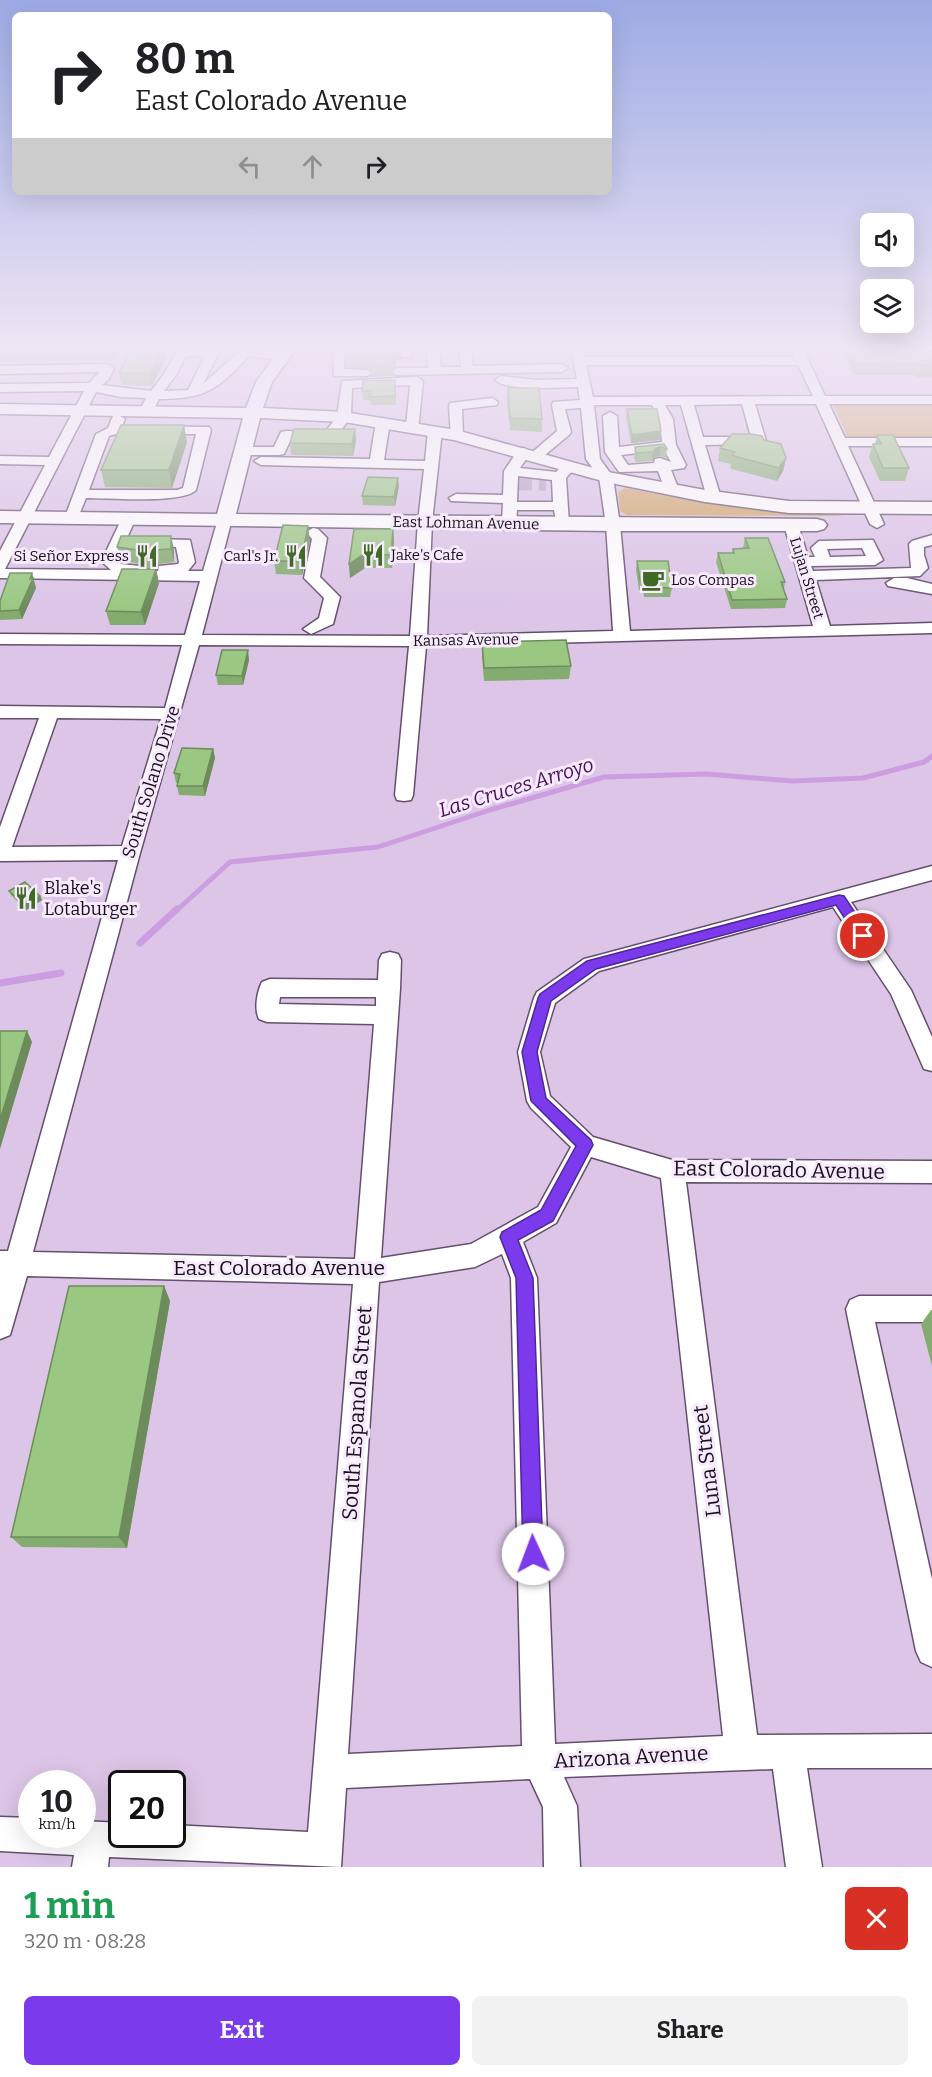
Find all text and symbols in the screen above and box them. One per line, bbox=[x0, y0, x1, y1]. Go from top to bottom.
text: 80 m bbox=[135, 34, 235, 84]
icon: right bbox=[36, 36, 114, 114]
text: East Colorado Avenue bbox=[135, 85, 407, 117]
icon: left bbox=[233, 150, 266, 183]
icon: ahead bbox=[296, 150, 329, 183]
icon: right bbox=[359, 150, 392, 183]
map controls bbox=[860, 213, 914, 333]
button: sound bbox=[860, 213, 914, 267]
button: layers bbox=[860, 279, 914, 333]
street label: East Lohman Avenue bbox=[393, 513, 539, 533]
street label: Lujan Street bbox=[786, 535, 828, 622]
restaurant icon: Jake's Cafe bbox=[360, 542, 386, 568]
restaurant icon: Si Señor Express bbox=[134, 543, 160, 569]
restaurant icon: Carl's Jr. bbox=[283, 543, 309, 569]
place label: Jake's Cafe bbox=[390, 546, 464, 564]
place label: Si Señor Express bbox=[14, 547, 129, 565]
place label: Carl's Jr. bbox=[223, 547, 278, 565]
cafe icon: Los Compas bbox=[640, 567, 666, 593]
place label: Los Compas bbox=[671, 571, 754, 589]
street label: Kansas Avenue bbox=[413, 630, 519, 650]
street label: South Solano Drive bbox=[117, 703, 185, 861]
water label: Las Cruces Arroyo bbox=[436, 752, 596, 822]
place label: Blake's Lotaburger bbox=[44, 877, 137, 920]
restaurant icon: Blake's Lotaburger bbox=[13, 885, 39, 911]
pin bbox=[837, 910, 888, 961]
icon: arrive bbox=[846, 919, 879, 952]
street label: East Colorado Avenue bbox=[673, 1155, 885, 1185]
street label: East Colorado Avenue bbox=[173, 1255, 385, 1281]
street label: South Espanola Street bbox=[337, 1305, 377, 1521]
street label: Luna Street bbox=[687, 1403, 727, 1518]
position arrow bbox=[501, 1522, 565, 1586]
street label: Arizona Avenue bbox=[553, 1740, 709, 1774]
speed limit sign: 20 bbox=[108, 1770, 186, 1848]
text: 10 bbox=[41, 1784, 73, 1820]
text: km/h bbox=[38, 1815, 76, 1833]
text: 1 min bbox=[24, 1884, 115, 1928]
button: close bbox=[845, 1887, 908, 1950]
text: 320 m · 08:28 bbox=[24, 1929, 146, 1953]
button: Exit bbox=[24, 1996, 460, 2065]
button: Share bbox=[472, 1996, 908, 2065]

